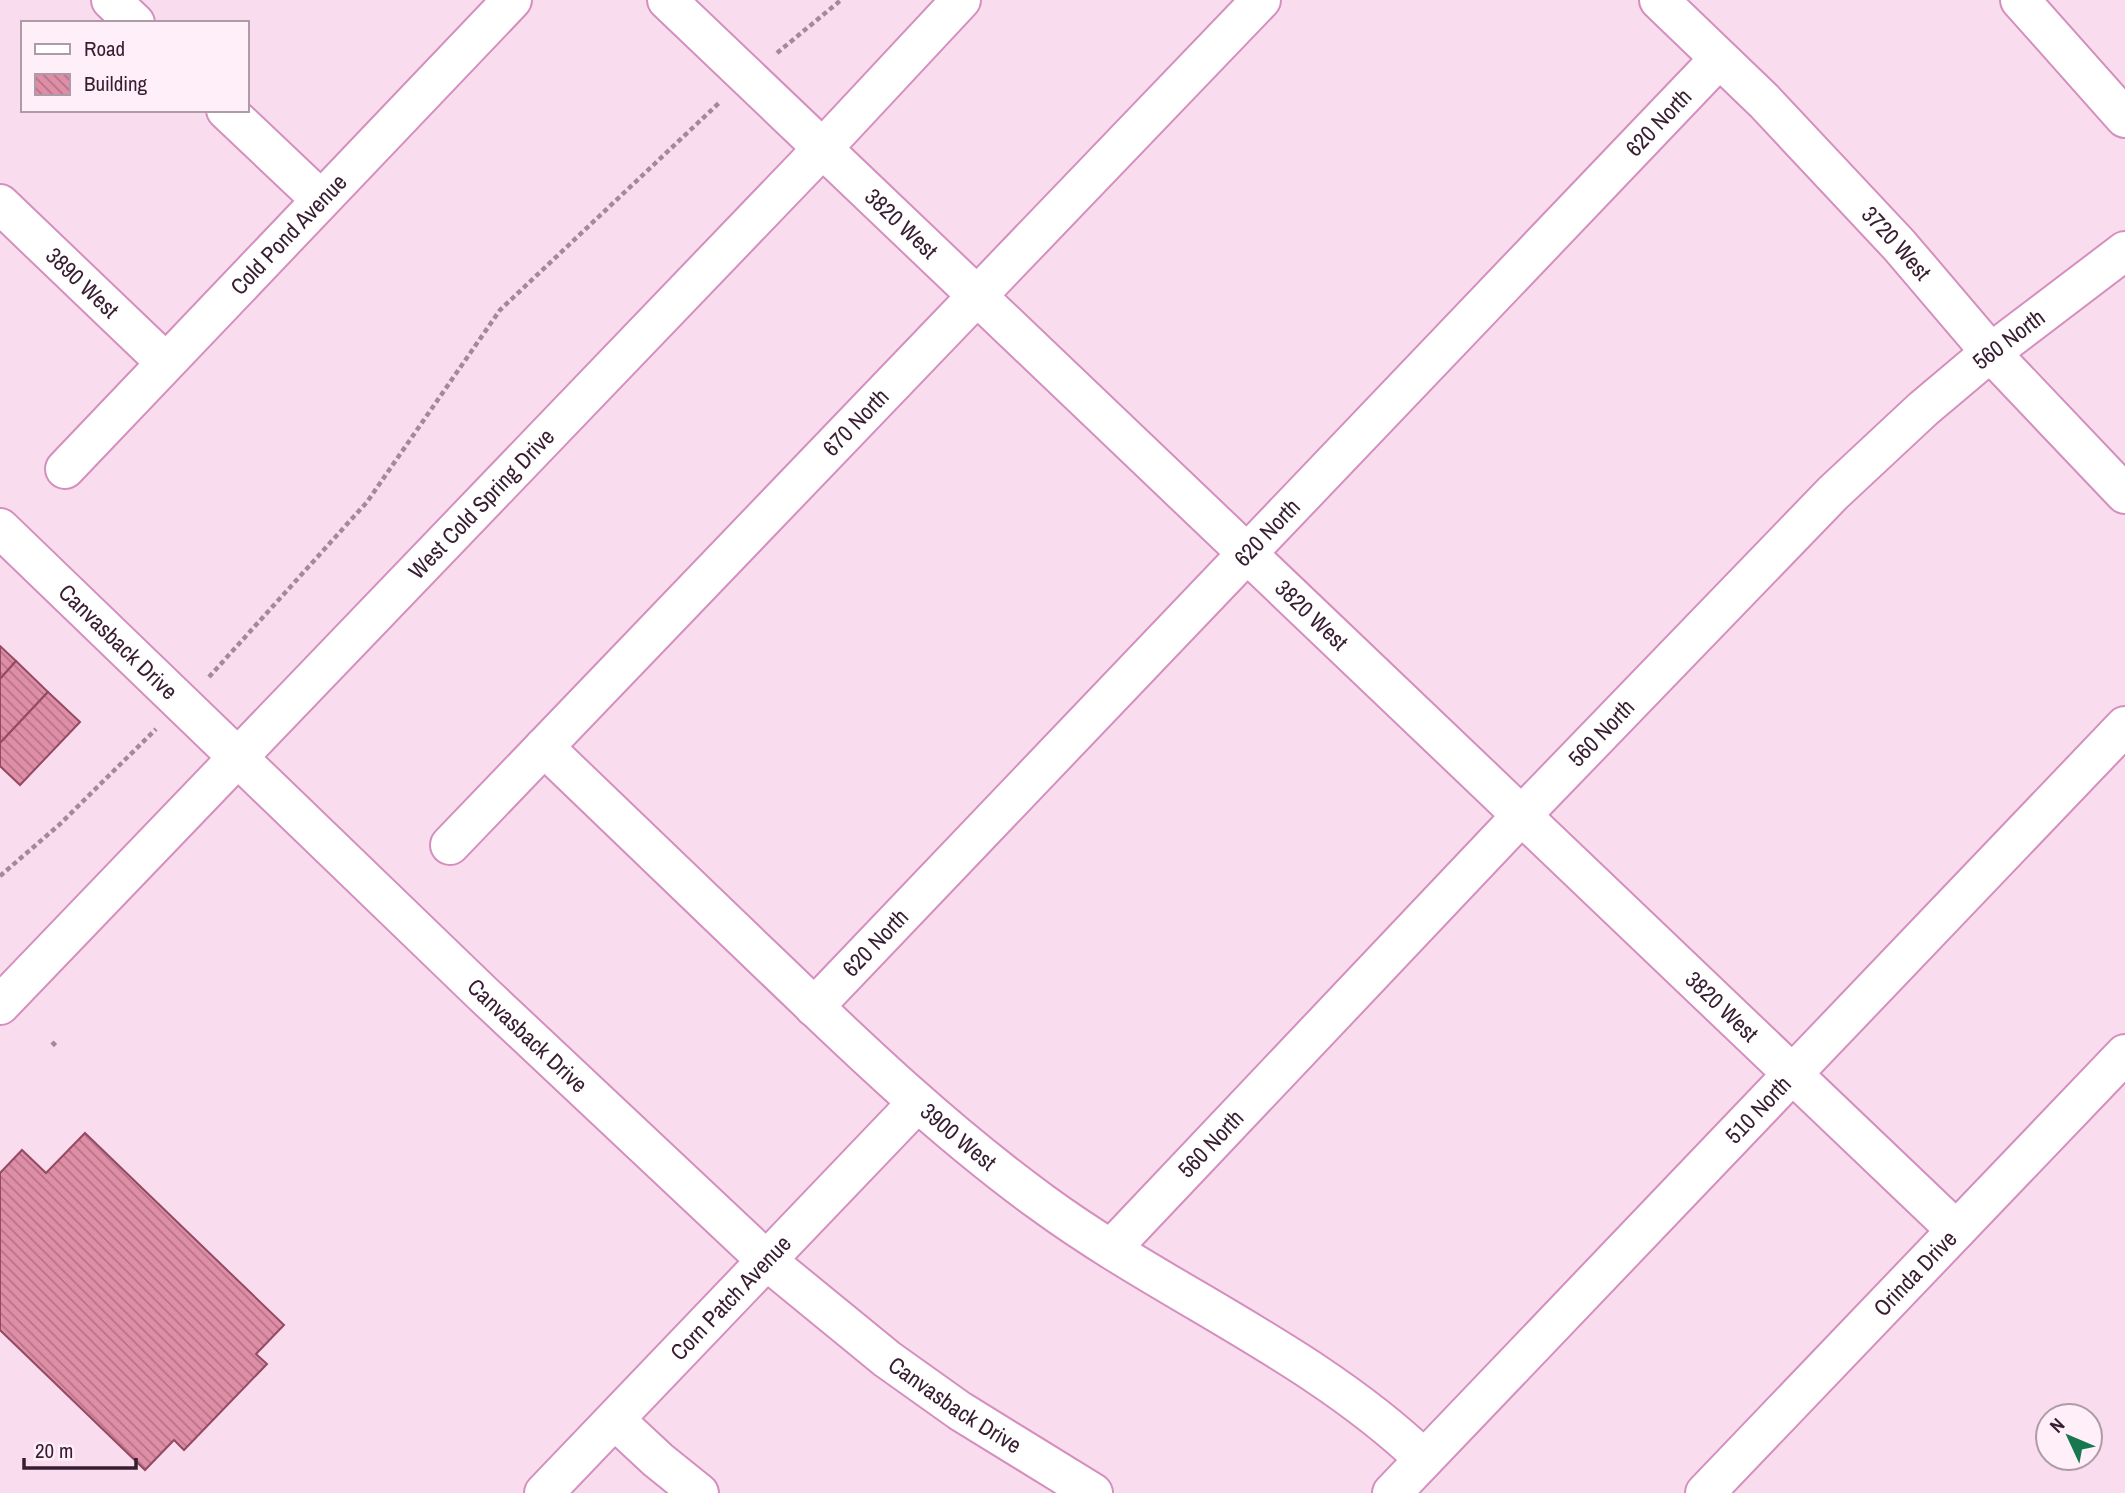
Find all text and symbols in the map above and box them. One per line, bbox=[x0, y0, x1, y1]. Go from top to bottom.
legend bbox=[21, 21, 248, 112]
text: Road bbox=[84, 34, 125, 63]
text: Building bbox=[84, 69, 148, 98]
street label: 620 North bbox=[1618, 81, 1698, 163]
street label: Cold Pond Avenue bbox=[223, 167, 353, 301]
street label: 3820 West bbox=[859, 181, 945, 266]
street label: 3720 West bbox=[1855, 199, 1938, 287]
street label: 3890 West bbox=[39, 240, 126, 325]
street label: 560 North bbox=[1966, 301, 2051, 376]
street label: 670 North bbox=[816, 381, 895, 463]
street label: West Cold Spring Drive bbox=[401, 421, 561, 585]
street label: 620 North bbox=[1227, 491, 1306, 573]
street label: 3820 West bbox=[1269, 572, 1355, 657]
street label: Canvasback Drive bbox=[52, 577, 185, 706]
street label: 560 North bbox=[1561, 692, 1641, 773]
street label: 620 North bbox=[835, 902, 915, 983]
street label: 3820 West bbox=[1679, 964, 1765, 1048]
street label: Canvasback Drive bbox=[461, 971, 594, 1099]
street label: 510 North bbox=[1718, 1069, 1798, 1150]
street label: 3900 West bbox=[914, 1096, 1003, 1177]
street label: 560 North bbox=[1171, 1103, 1250, 1184]
street label: Orinda Drive bbox=[1866, 1223, 1963, 1323]
street label: Corn Patch Avenue bbox=[663, 1228, 798, 1367]
street label: Canvasback Drive bbox=[882, 1349, 1028, 1460]
north arrow bbox=[2034, 1402, 2104, 1472]
text: N bbox=[2044, 1412, 2070, 1438]
scale bar bbox=[24, 1426, 136, 1470]
text: 20 m bbox=[35, 1436, 73, 1465]

